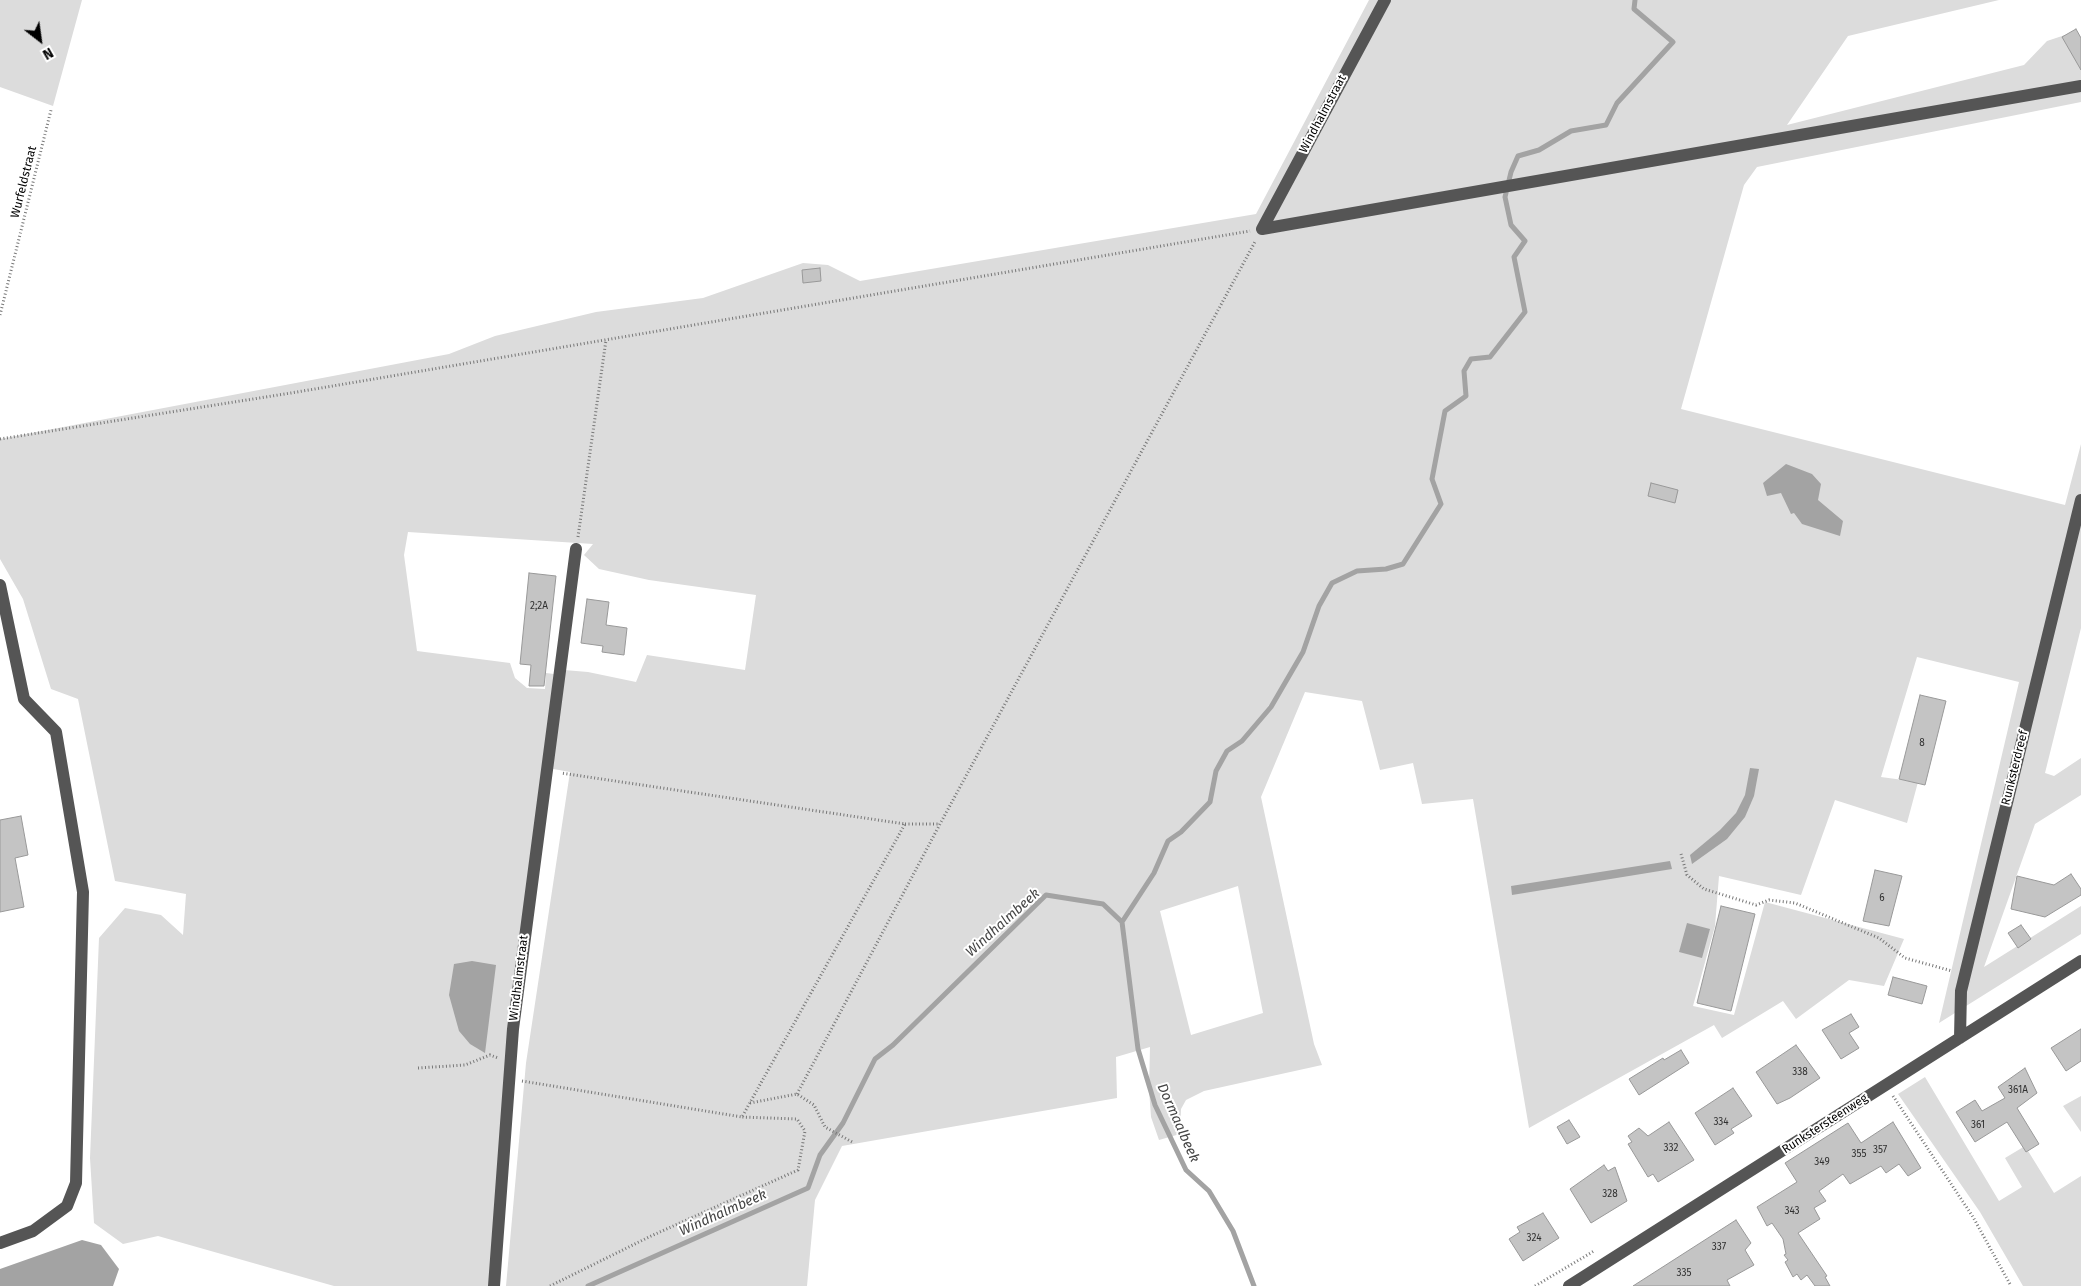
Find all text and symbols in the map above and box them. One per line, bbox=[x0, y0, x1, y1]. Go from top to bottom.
north arrow bbox=[15, 15, 65, 65]
text: N bbox=[39, 44, 56, 63]
street label: Windhalmstraat bbox=[1296, 73, 1350, 155]
street label: Wurfeldstraat bbox=[8, 144, 40, 220]
house number: 2;2A bbox=[530, 600, 548, 612]
street label: Runksterdreef bbox=[1999, 729, 2031, 807]
house number: 8 bbox=[1919, 737, 1925, 749]
water label: Windhalmbeek bbox=[962, 885, 1044, 961]
house number: 6 bbox=[1879, 892, 1885, 904]
street label: Windhalmstraat bbox=[507, 934, 531, 1022]
house number: 338 bbox=[1792, 1066, 1808, 1078]
water label: Dormaalbeek bbox=[1153, 1081, 1203, 1165]
house number: 361A bbox=[2008, 1084, 2028, 1096]
street label: Runkstersteenweg bbox=[1779, 1091, 1871, 1157]
house number: 334 bbox=[1713, 1116, 1729, 1128]
house number: 361 bbox=[1971, 1119, 1985, 1131]
house number: 332 bbox=[1664, 1142, 1678, 1154]
house number: 357 bbox=[1873, 1144, 1887, 1156]
house number: 355 bbox=[1852, 1148, 1866, 1160]
house number: 349 bbox=[1814, 1156, 1830, 1168]
water label: Windhalmbeek bbox=[677, 1186, 769, 1240]
house number: 328 bbox=[1602, 1188, 1618, 1200]
house number: 343 bbox=[1784, 1205, 1800, 1217]
house number: 324 bbox=[1527, 1232, 1541, 1244]
house number: 337 bbox=[1712, 1241, 1726, 1253]
house number: 335 bbox=[1677, 1267, 1691, 1279]

